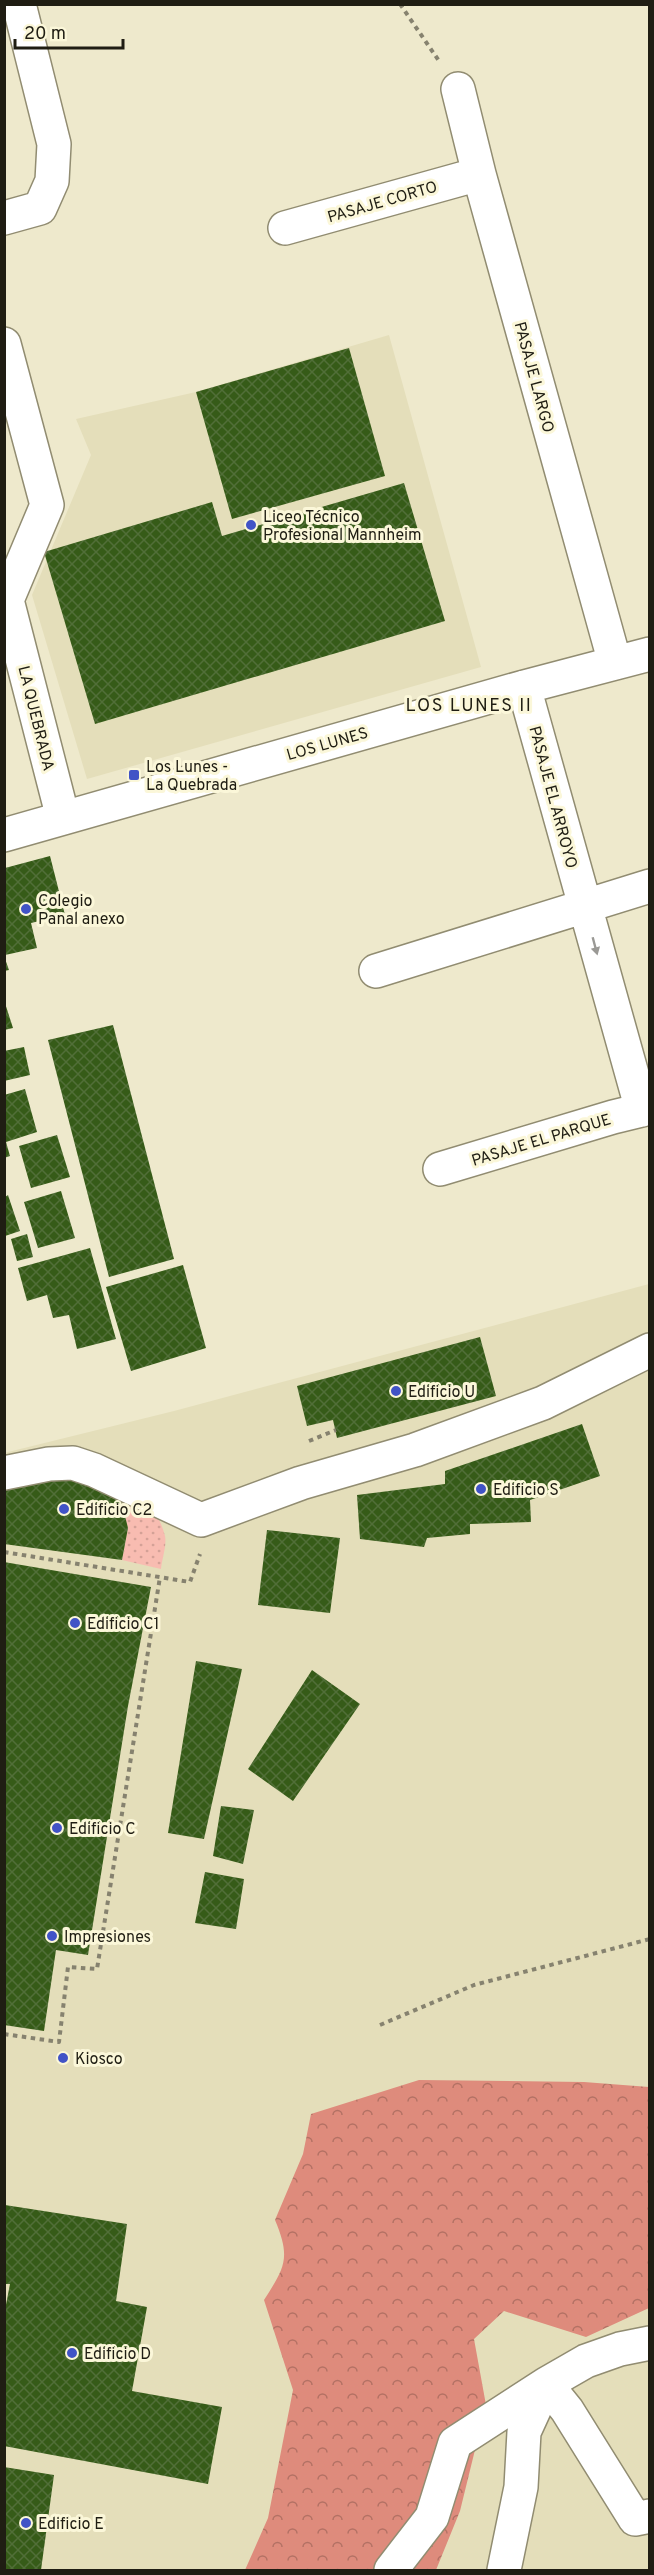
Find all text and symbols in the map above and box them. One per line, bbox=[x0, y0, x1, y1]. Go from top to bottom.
scale bar bbox=[15, 12, 123, 50]
text: 20 m bbox=[24, 23, 66, 46]
street label: PASAJE CORTO bbox=[325, 178, 440, 228]
street label: PASAJE LARGO bbox=[509, 320, 557, 435]
place label: Liceo Técnico Profesional Mannheim bbox=[263, 508, 422, 546]
marker: Liceo Técnico Profesional Mannheim bbox=[244, 518, 258, 532]
street label: LA QUEBRADA bbox=[12, 664, 58, 773]
district label: LOS LUNES II bbox=[406, 695, 532, 718]
street label: LOS LUNES bbox=[284, 724, 371, 766]
street label: PASAJE EL ARROYO bbox=[523, 724, 581, 871]
place label: Los Lunes - La Quebrada bbox=[146, 758, 237, 796]
marker: Los Lunes - La Quebrada bbox=[127, 768, 141, 782]
place label: Colegio Panal anexo bbox=[38, 892, 125, 930]
marker: Colegio Panal anexo bbox=[19, 902, 33, 916]
one-way arrow bbox=[591, 937, 600, 955]
street label: PASAJE EL PARQUE bbox=[469, 1110, 614, 1172]
place label: Edificio U bbox=[408, 1383, 475, 1403]
marker: Edificio U bbox=[389, 1384, 403, 1398]
place label: Edificio S bbox=[493, 1481, 559, 1501]
marker: Edificio S bbox=[474, 1482, 488, 1496]
place label: Edificio C2 bbox=[76, 1501, 152, 1521]
marker: Edificio C2 bbox=[57, 1502, 71, 1516]
place label: Edificio C1 bbox=[87, 1615, 160, 1635]
marker: Edificio C1 bbox=[68, 1616, 82, 1630]
place label: Edificio C bbox=[69, 1820, 136, 1840]
marker: Edificio C bbox=[50, 1821, 64, 1835]
place label: Impresiones bbox=[64, 1928, 151, 1948]
marker: Impresiones bbox=[45, 1929, 59, 1943]
place label: Kiosco bbox=[75, 2050, 123, 2070]
marker: Kiosco bbox=[56, 2051, 70, 2065]
place label: Edificio D bbox=[84, 2345, 151, 2365]
marker: Edificio D bbox=[65, 2346, 79, 2360]
place label: Edificio E bbox=[38, 2515, 104, 2535]
marker: Edificio E bbox=[19, 2516, 33, 2530]

